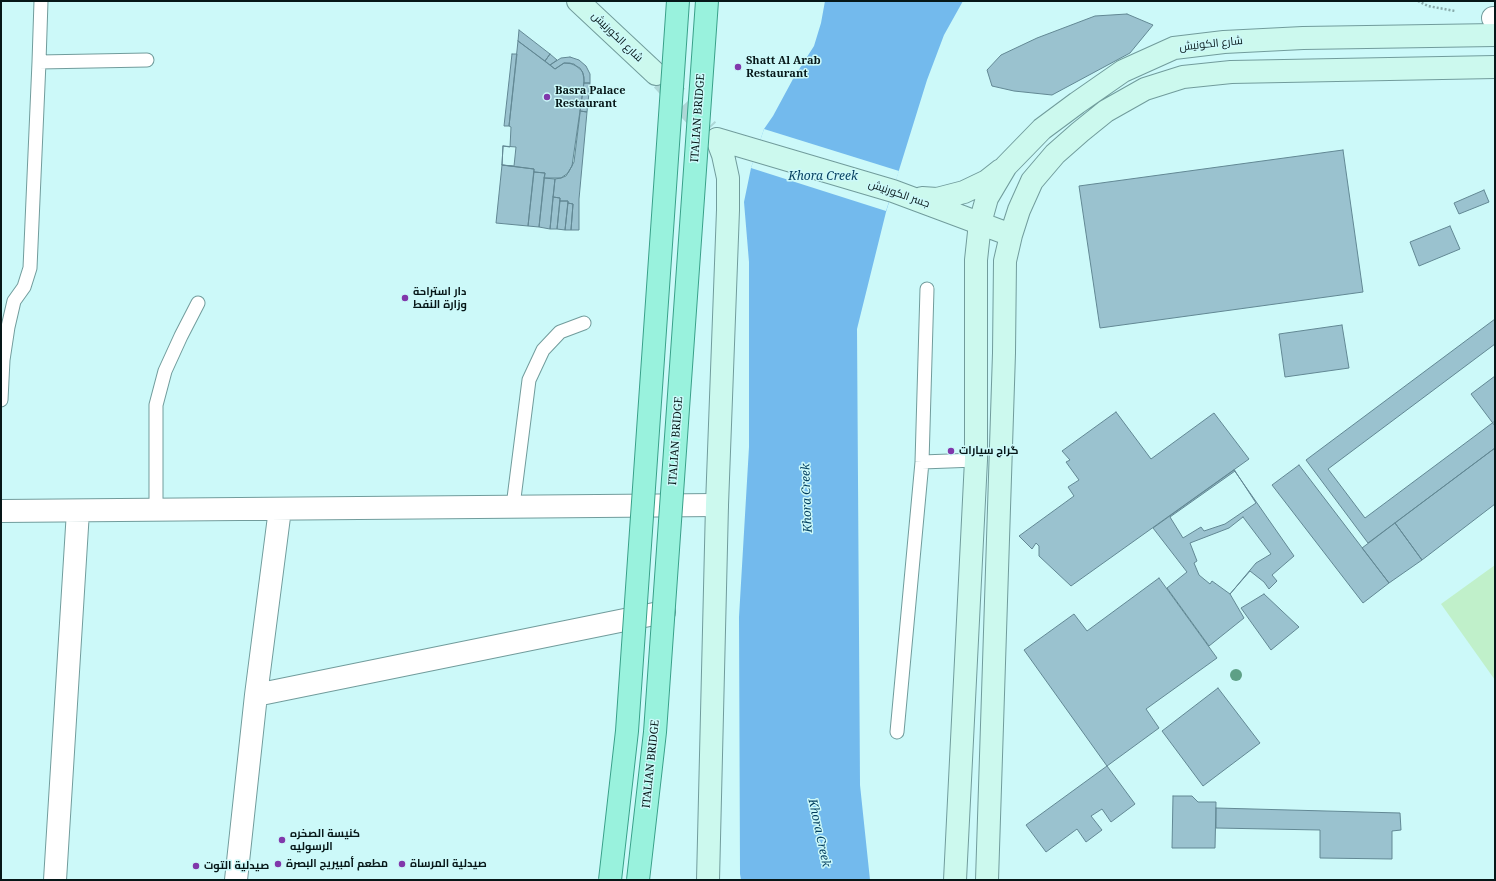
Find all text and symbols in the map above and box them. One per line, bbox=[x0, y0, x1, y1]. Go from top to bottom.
street label: شارع الكورنيش bbox=[588, 9, 646, 65]
street label: شارع الكونيش bbox=[1179, 34, 1243, 54]
place label: Shatt Al Arab Restaurant bbox=[746, 54, 821, 80]
marker: Shatt Al Arab Restaurant bbox=[733, 62, 743, 72]
street label: ITALIAN BRIDGE bbox=[688, 73, 708, 163]
place label: Basra Palace Restaurant bbox=[555, 84, 625, 110]
marker: Basra Palace Restaurant bbox=[542, 92, 552, 102]
water label: Khora Creek bbox=[788, 170, 858, 184]
street label: جسر الكورنيش bbox=[867, 177, 931, 211]
place label: دار استراحة وزارة النفط bbox=[413, 285, 467, 311]
marker: دار استراحة وزارة النفط bbox=[400, 293, 410, 303]
street label: ITALIAN BRIDGE bbox=[666, 396, 686, 486]
place label: گراج سيارات bbox=[959, 444, 1018, 458]
marker: گراج سيارات bbox=[946, 446, 956, 456]
water label: Khora Creek bbox=[799, 463, 815, 533]
street label: ITALIAN BRIDGE bbox=[640, 719, 662, 809]
water label: Khora Creek bbox=[805, 798, 833, 868]
place label: كنيسة الصخره الرسوليه bbox=[290, 827, 360, 853]
marker: كنيسة الصخره الرسوليه bbox=[277, 835, 287, 845]
place label: مطعم أمبيريج البصرة bbox=[286, 857, 388, 871]
place label: صيدلية المرساة bbox=[410, 857, 487, 871]
place label: صيدلية التوت bbox=[204, 859, 269, 873]
marker: مطعم أمبيريج البصرة bbox=[273, 859, 283, 869]
marker: صيدلية المرساة bbox=[397, 859, 407, 869]
marker: صيدلية التوت bbox=[191, 861, 201, 871]

